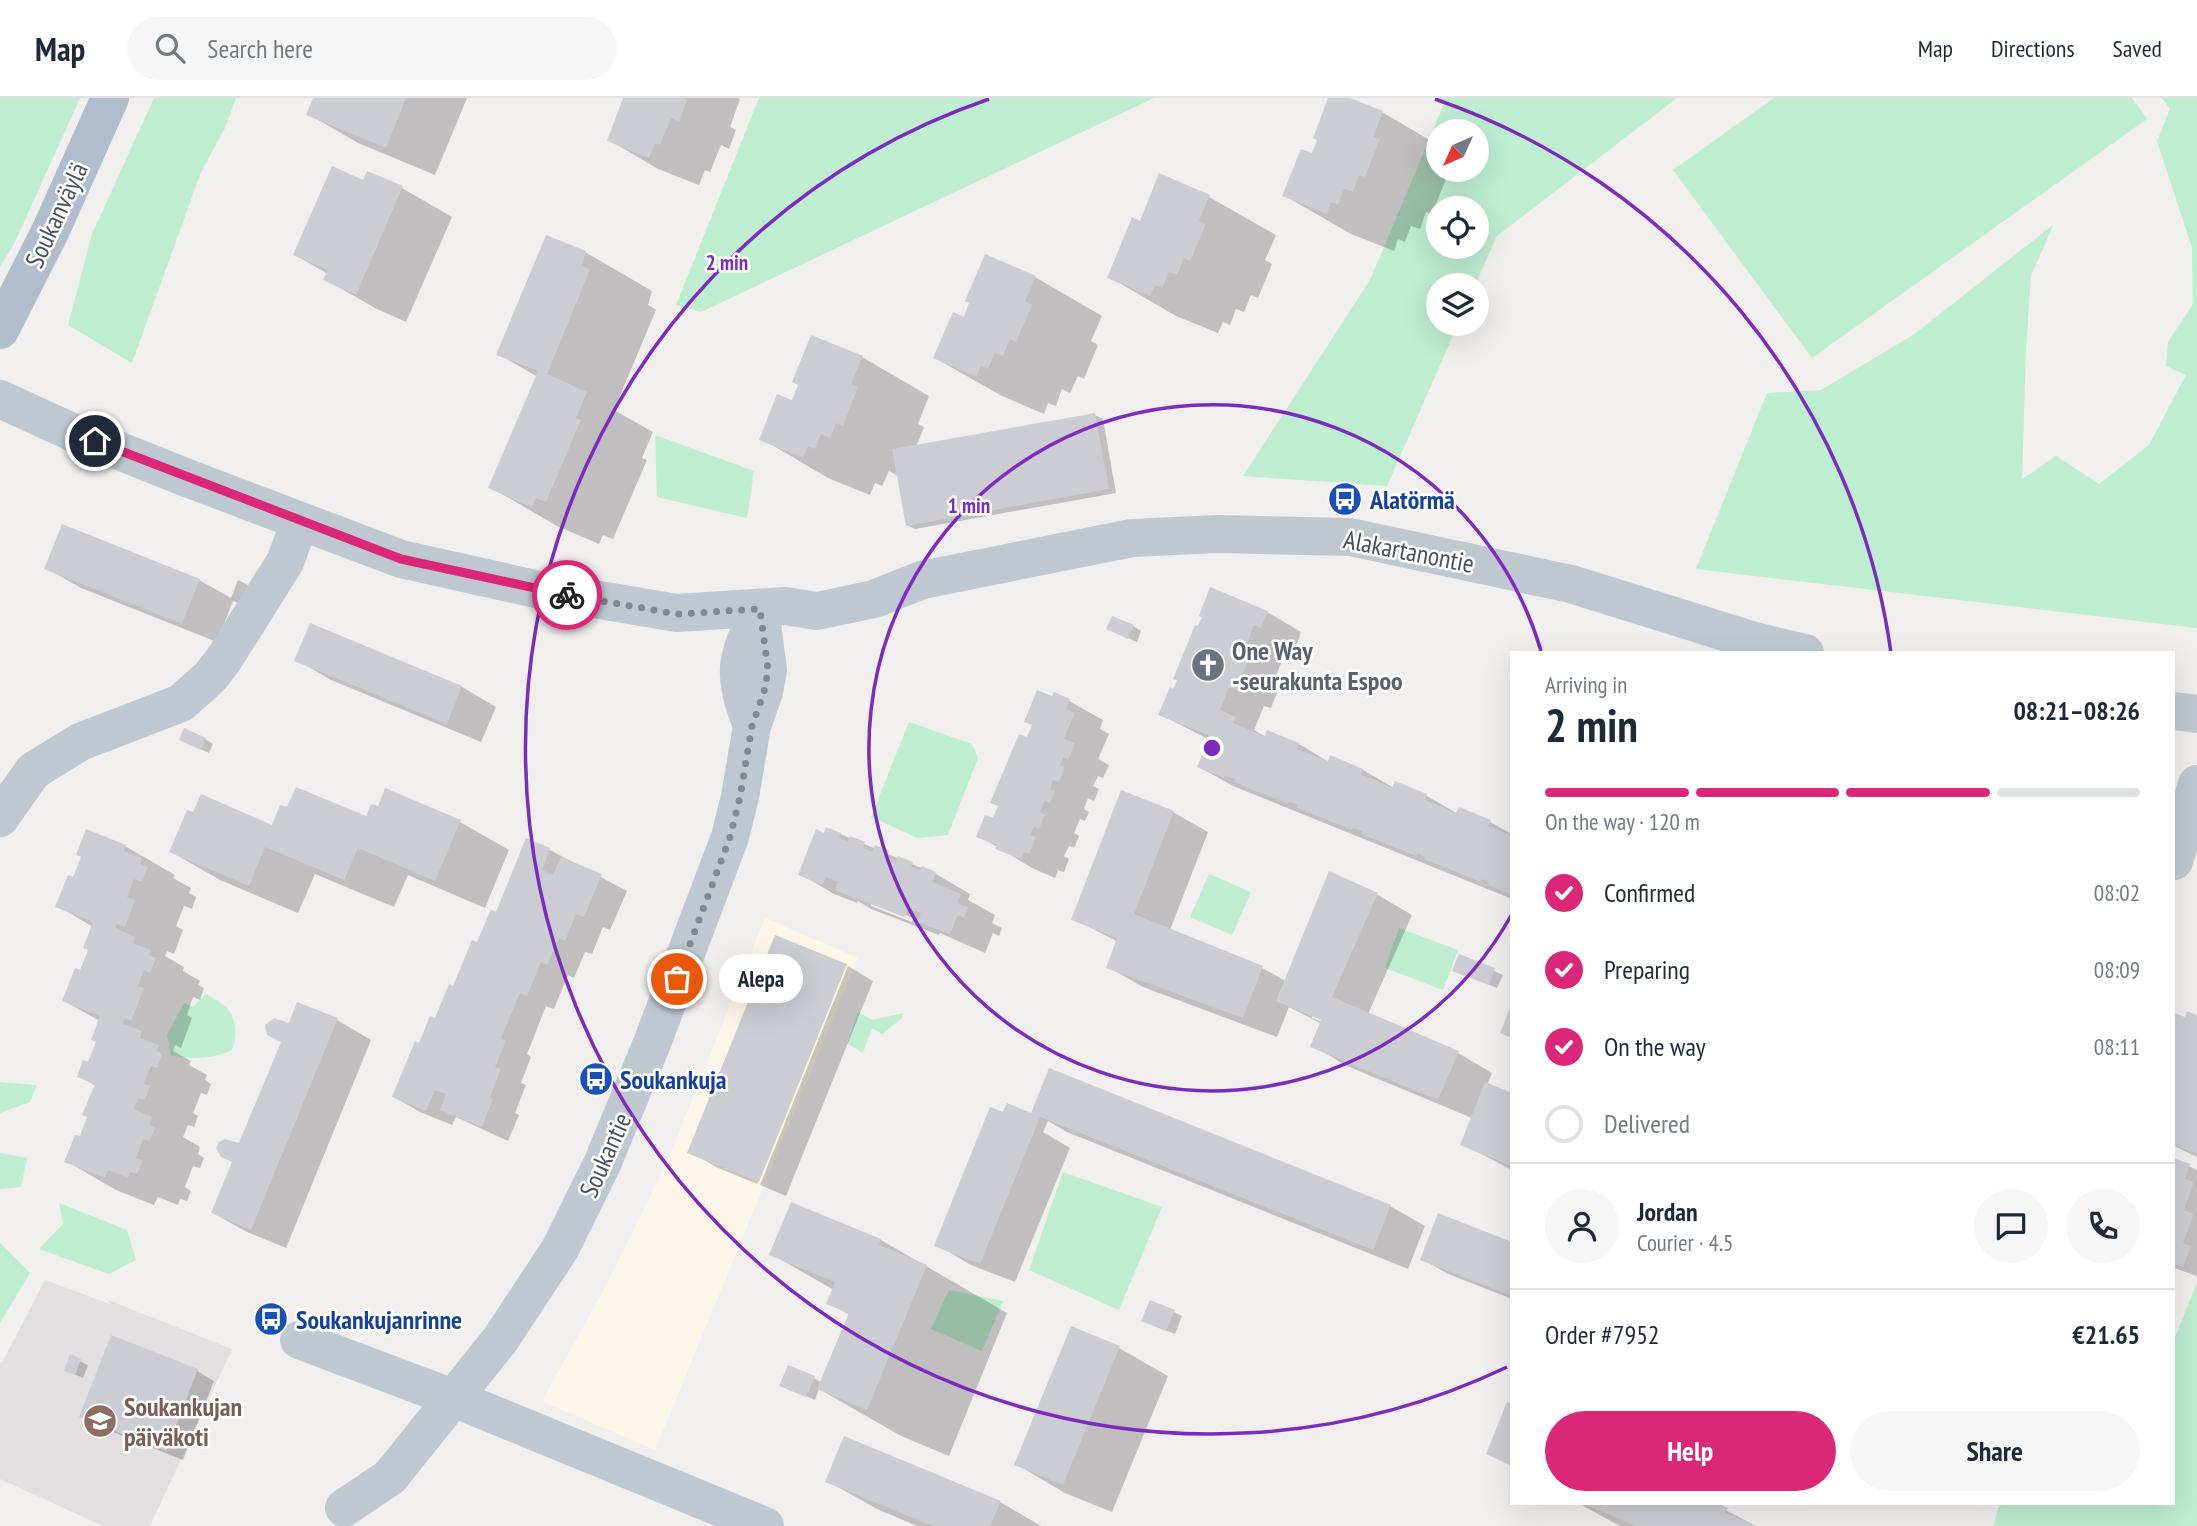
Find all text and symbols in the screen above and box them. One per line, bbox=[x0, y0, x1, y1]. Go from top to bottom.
search box bbox=[127, 17, 617, 80]
text: Map bbox=[35, 27, 85, 70]
icon: search bbox=[151, 29, 189, 67]
text: Search here bbox=[207, 32, 313, 65]
text: Map bbox=[1918, 33, 1953, 64]
text: Directions bbox=[1991, 33, 2075, 64]
text: Saved bbox=[2113, 33, 2162, 64]
north arrow bbox=[1426, 119, 1489, 182]
map controls bbox=[1426, 119, 1489, 336]
street label: Soukanväylä bbox=[17, 157, 95, 273]
button: locate bbox=[1426, 196, 1489, 259]
text: 2 min bbox=[706, 249, 748, 276]
button: layers bbox=[1426, 273, 1489, 336]
pin bbox=[65, 411, 125, 471]
icon: home bbox=[76, 422, 114, 460]
bus stop icon: Alatörmä bbox=[1326, 480, 1364, 518]
place label: Alatörmä bbox=[1369, 483, 1455, 516]
text: 1 min bbox=[948, 492, 990, 519]
street label: Alakartanontie bbox=[1341, 522, 1477, 580]
courier bbox=[532, 560, 602, 630]
icon: bike bbox=[548, 576, 586, 614]
place label: One Way -seurakunta Espoo bbox=[1232, 634, 1403, 697]
church icon: One Way -seurakunta Espoo bbox=[1189, 646, 1227, 684]
text: Arriving in bbox=[1545, 670, 1627, 699]
text: 08:21–08:26 bbox=[2013, 694, 2140, 727]
text: 2 min bbox=[1545, 695, 1638, 755]
centre of rings bbox=[1200, 736, 1224, 760]
text: On the way · 120 m bbox=[1545, 807, 1700, 836]
icon: check bbox=[1545, 874, 1583, 912]
text: Confirmed bbox=[1604, 876, 1695, 909]
text: 08:02 bbox=[2094, 878, 2140, 907]
pin bbox=[647, 949, 707, 1009]
icon: check bbox=[1545, 951, 1583, 989]
text: Preparing bbox=[1604, 953, 1690, 986]
callout: Alepa bbox=[719, 954, 803, 1004]
text: 08:09 bbox=[2094, 955, 2140, 984]
icon: bag bbox=[658, 960, 696, 998]
text: Alepa bbox=[738, 964, 784, 993]
icon: check bbox=[1545, 1028, 1583, 1066]
text: On the way bbox=[1604, 1030, 1706, 1063]
text: 08:11 bbox=[2094, 1032, 2140, 1061]
bus stop icon: Soukankuja bbox=[577, 1060, 615, 1098]
place label: Soukankuja bbox=[620, 1063, 727, 1096]
text: Delivered bbox=[1604, 1107, 1690, 1140]
street label: Soukantie bbox=[572, 1108, 638, 1202]
button: person bbox=[1545, 1189, 1619, 1263]
button: chat bbox=[1974, 1189, 2048, 1263]
button: phone bbox=[2066, 1189, 2140, 1263]
text: Jordan bbox=[1637, 1195, 1698, 1228]
text: Courier · 4.5 bbox=[1637, 1228, 1733, 1257]
bus stop icon: Soukankujanrinne bbox=[252, 1300, 290, 1338]
place label: Soukankujanrinne bbox=[296, 1303, 462, 1336]
text: Order #7952 bbox=[1545, 1318, 1660, 1351]
text: €21.65 bbox=[2072, 1318, 2140, 1351]
place label: Soukankujan päiväkoti bbox=[124, 1390, 242, 1453]
school or university icon: Soukankujan päiväkoti bbox=[81, 1402, 119, 1440]
button: Help bbox=[1545, 1411, 1836, 1491]
button: Share bbox=[1850, 1411, 2140, 1491]

